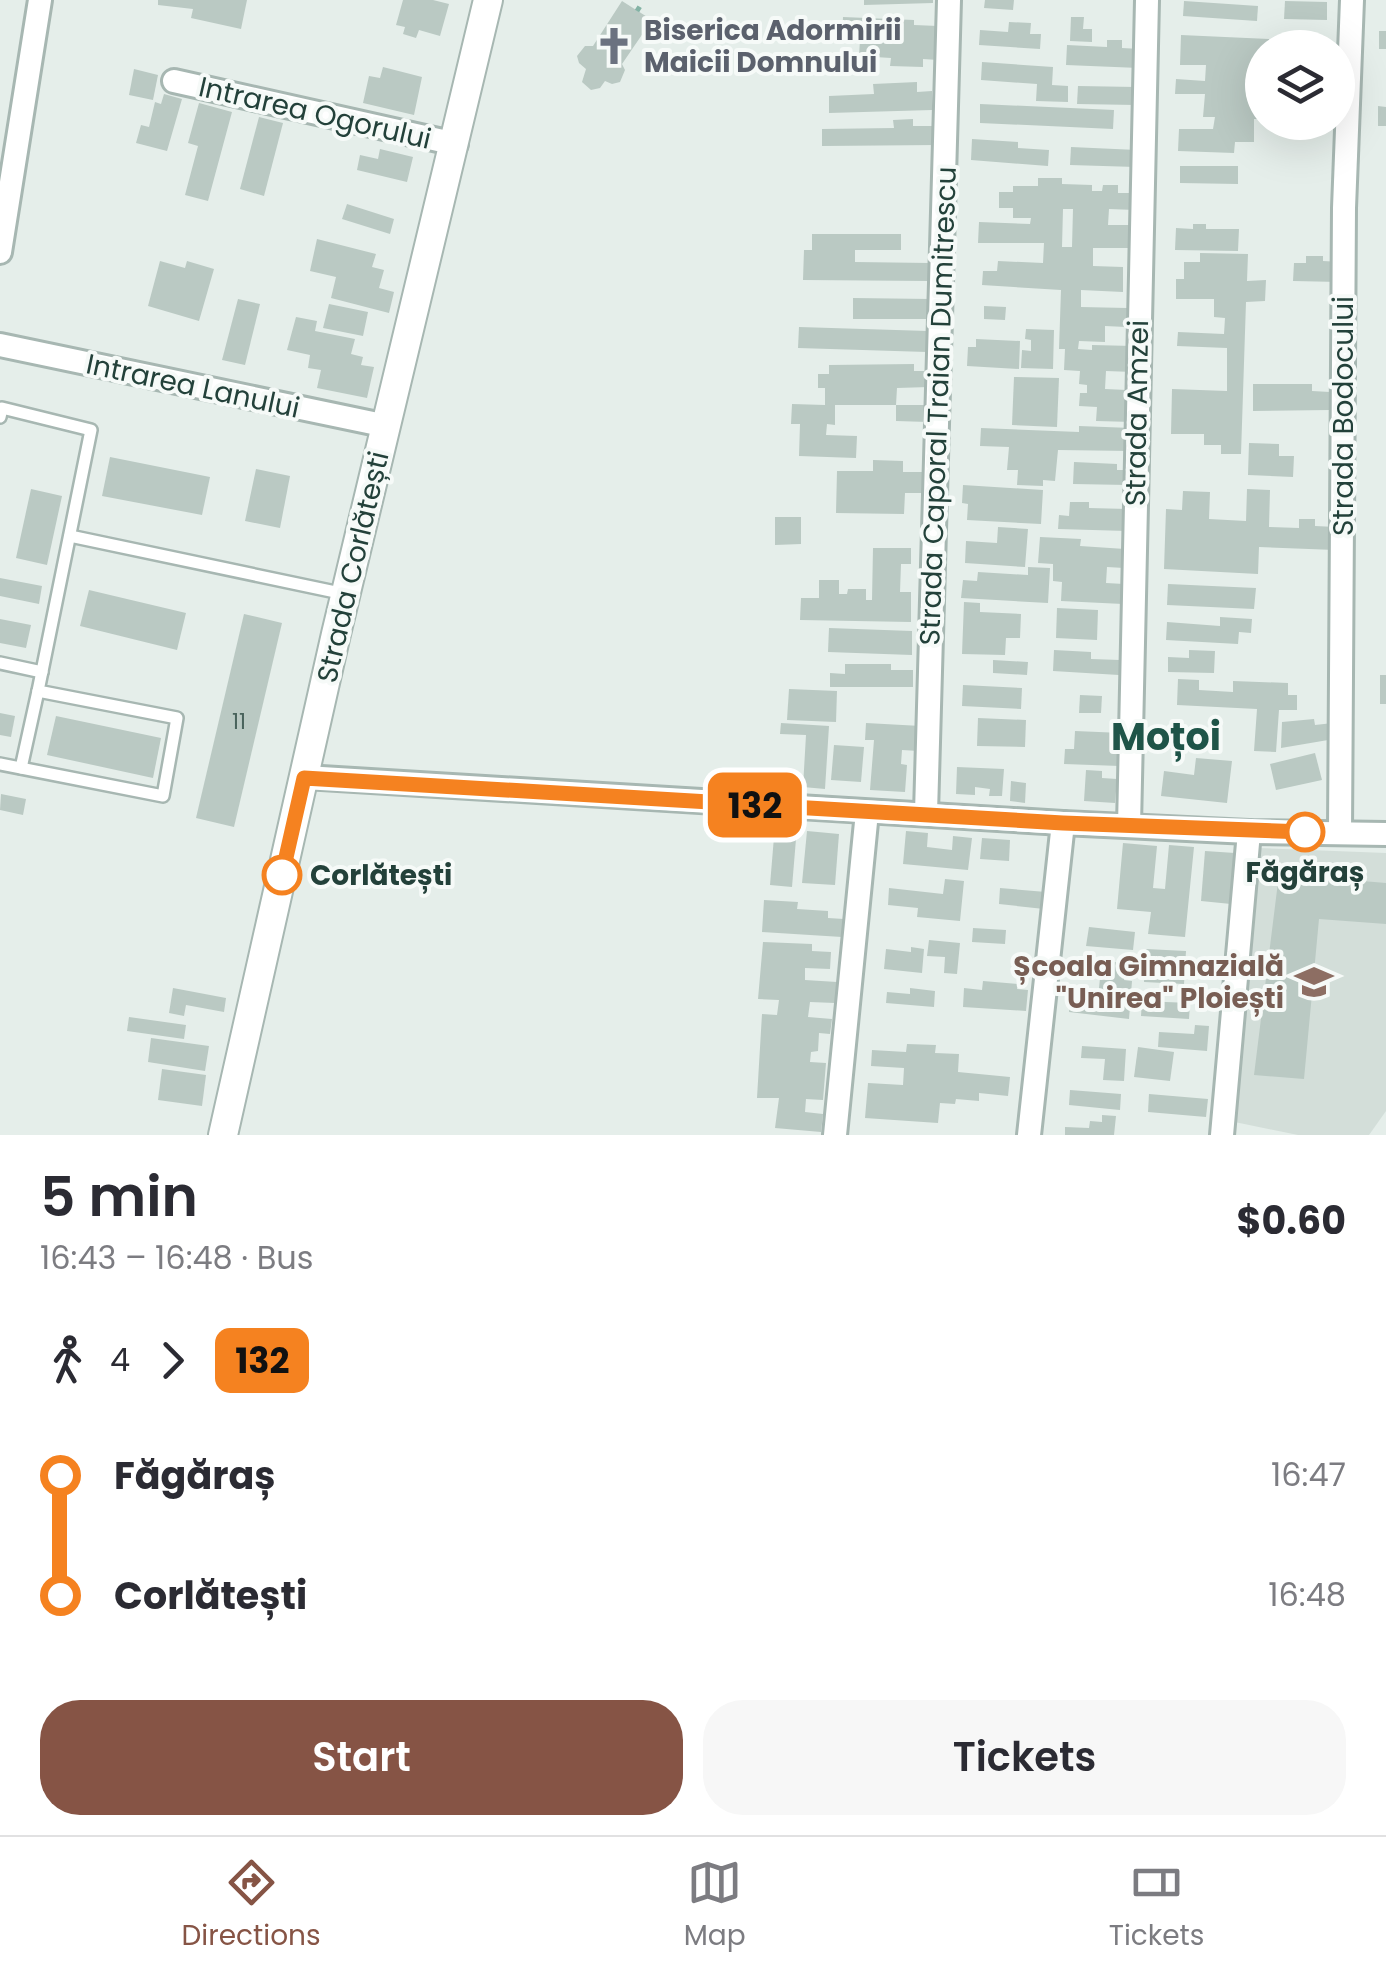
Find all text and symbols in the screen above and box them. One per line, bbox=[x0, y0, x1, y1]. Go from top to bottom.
place label: Biserica Adormirii Maicii Domnului bbox=[644, 11, 902, 82]
church icon: Biserica Adormirii Maicii Domnului bbox=[593, 25, 635, 67]
map controls bbox=[1245, 30, 1355, 140]
button: layers bbox=[1245, 30, 1355, 140]
street label: Intrarea Ogorului bbox=[195, 67, 435, 159]
street label: Strada Caporal Traian Dumitrescu bbox=[910, 166, 966, 646]
street label: Strada Bodocului bbox=[1324, 296, 1363, 536]
street label: Strada Amzei bbox=[1116, 320, 1158, 506]
street label: Intrarea Lanului bbox=[83, 344, 303, 428]
street label: Strada Corlătești bbox=[307, 447, 399, 687]
house number: 11 bbox=[232, 706, 246, 737]
district label: Moțoi bbox=[1111, 710, 1221, 763]
line badge: 132 bbox=[698, 772, 812, 838]
text: 132 bbox=[728, 781, 782, 830]
marker: Făgăraș bbox=[1286, 813, 1324, 851]
place label: Făgăraș bbox=[1246, 853, 1364, 892]
marker: Corlătești bbox=[263, 856, 301, 894]
place label: Corlătești bbox=[310, 856, 452, 895]
place label: Școala Gimnazială "Unirea" Ploiești bbox=[1013, 947, 1284, 1018]
school or university icon: Școala Gimnazială "Unirea" Ploiești bbox=[1293, 961, 1335, 1003]
text: 5 min bbox=[40, 1158, 198, 1235]
text: $0.60 bbox=[1237, 1194, 1346, 1247]
text: 16:43 – 16:48 · Bus bbox=[40, 1235, 313, 1280]
icon: walk bbox=[40, 1333, 95, 1388]
icon: forward bbox=[145, 1333, 200, 1388]
text: 132 bbox=[235, 1336, 289, 1385]
text: 4 bbox=[110, 1337, 130, 1382]
text: Făgăraș bbox=[114, 1449, 275, 1502]
text: 16:47 bbox=[1271, 1452, 1346, 1497]
text: Corlătești bbox=[114, 1569, 307, 1622]
text: 16:48 bbox=[1268, 1572, 1346, 1617]
button: Start bbox=[40, 1700, 683, 1815]
button: Tickets bbox=[703, 1700, 1346, 1815]
tab: Directions bbox=[182, 1855, 321, 1957]
tab: Map bbox=[684, 1855, 746, 1957]
tab: Tickets bbox=[1109, 1855, 1204, 1957]

